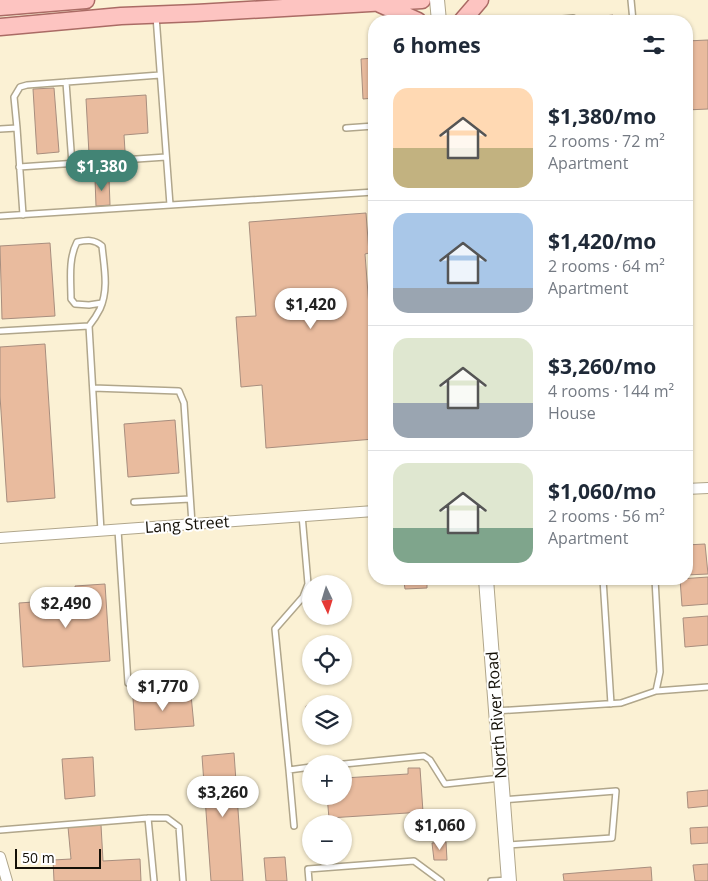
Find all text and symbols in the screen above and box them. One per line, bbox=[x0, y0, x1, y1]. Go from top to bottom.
text: 6 homes bbox=[393, 31, 481, 59]
icon: filters bbox=[640, 31, 668, 59]
text: $1,380/mo bbox=[548, 102, 656, 130]
icon: home bbox=[433, 108, 493, 168]
text: 2 rooms · 72 m² bbox=[548, 130, 665, 152]
pin: $1,380 bbox=[61, 150, 143, 192]
text: Apartment bbox=[548, 152, 628, 174]
text: $1,380 bbox=[77, 155, 127, 177]
text: $1,420/mo bbox=[548, 227, 656, 255]
icon: home bbox=[433, 233, 493, 293]
text: 2 rooms · 64 m² bbox=[548, 255, 665, 277]
text: Apartment bbox=[548, 277, 628, 299]
pin: $1,420 bbox=[270, 288, 352, 330]
text: $1,420 bbox=[286, 293, 336, 315]
text: $3,260/mo bbox=[548, 352, 656, 380]
icon: home bbox=[433, 358, 493, 418]
text: 4 rooms · 144 m² bbox=[548, 380, 674, 402]
text: House bbox=[548, 402, 596, 424]
text: $1,060/mo bbox=[548, 477, 656, 505]
icon: home bbox=[433, 483, 493, 543]
text: 2 rooms · 56 m² bbox=[548, 505, 665, 527]
street label: Lang Street bbox=[144, 510, 230, 538]
text: Apartment bbox=[548, 527, 628, 549]
north arrow bbox=[302, 575, 352, 625]
map controls bbox=[302, 575, 352, 865]
pin: $2,490 bbox=[25, 586, 107, 629]
text: $2,490 bbox=[41, 592, 91, 614]
button: locate bbox=[302, 635, 352, 685]
street label: North River Road bbox=[481, 651, 511, 779]
pin: $1,770 bbox=[122, 670, 204, 712]
text: $1,770 bbox=[138, 675, 188, 697]
button: layers bbox=[302, 695, 352, 745]
button: + bbox=[302, 755, 352, 805]
pin: $3,260 bbox=[182, 776, 264, 818]
text: $3,260 bbox=[198, 781, 248, 803]
pin: $1,060 bbox=[399, 808, 481, 851]
text: $1,060 bbox=[415, 814, 465, 836]
button: − bbox=[302, 815, 352, 865]
scale bar bbox=[15, 846, 101, 869]
text: 50 m bbox=[22, 848, 55, 867]

